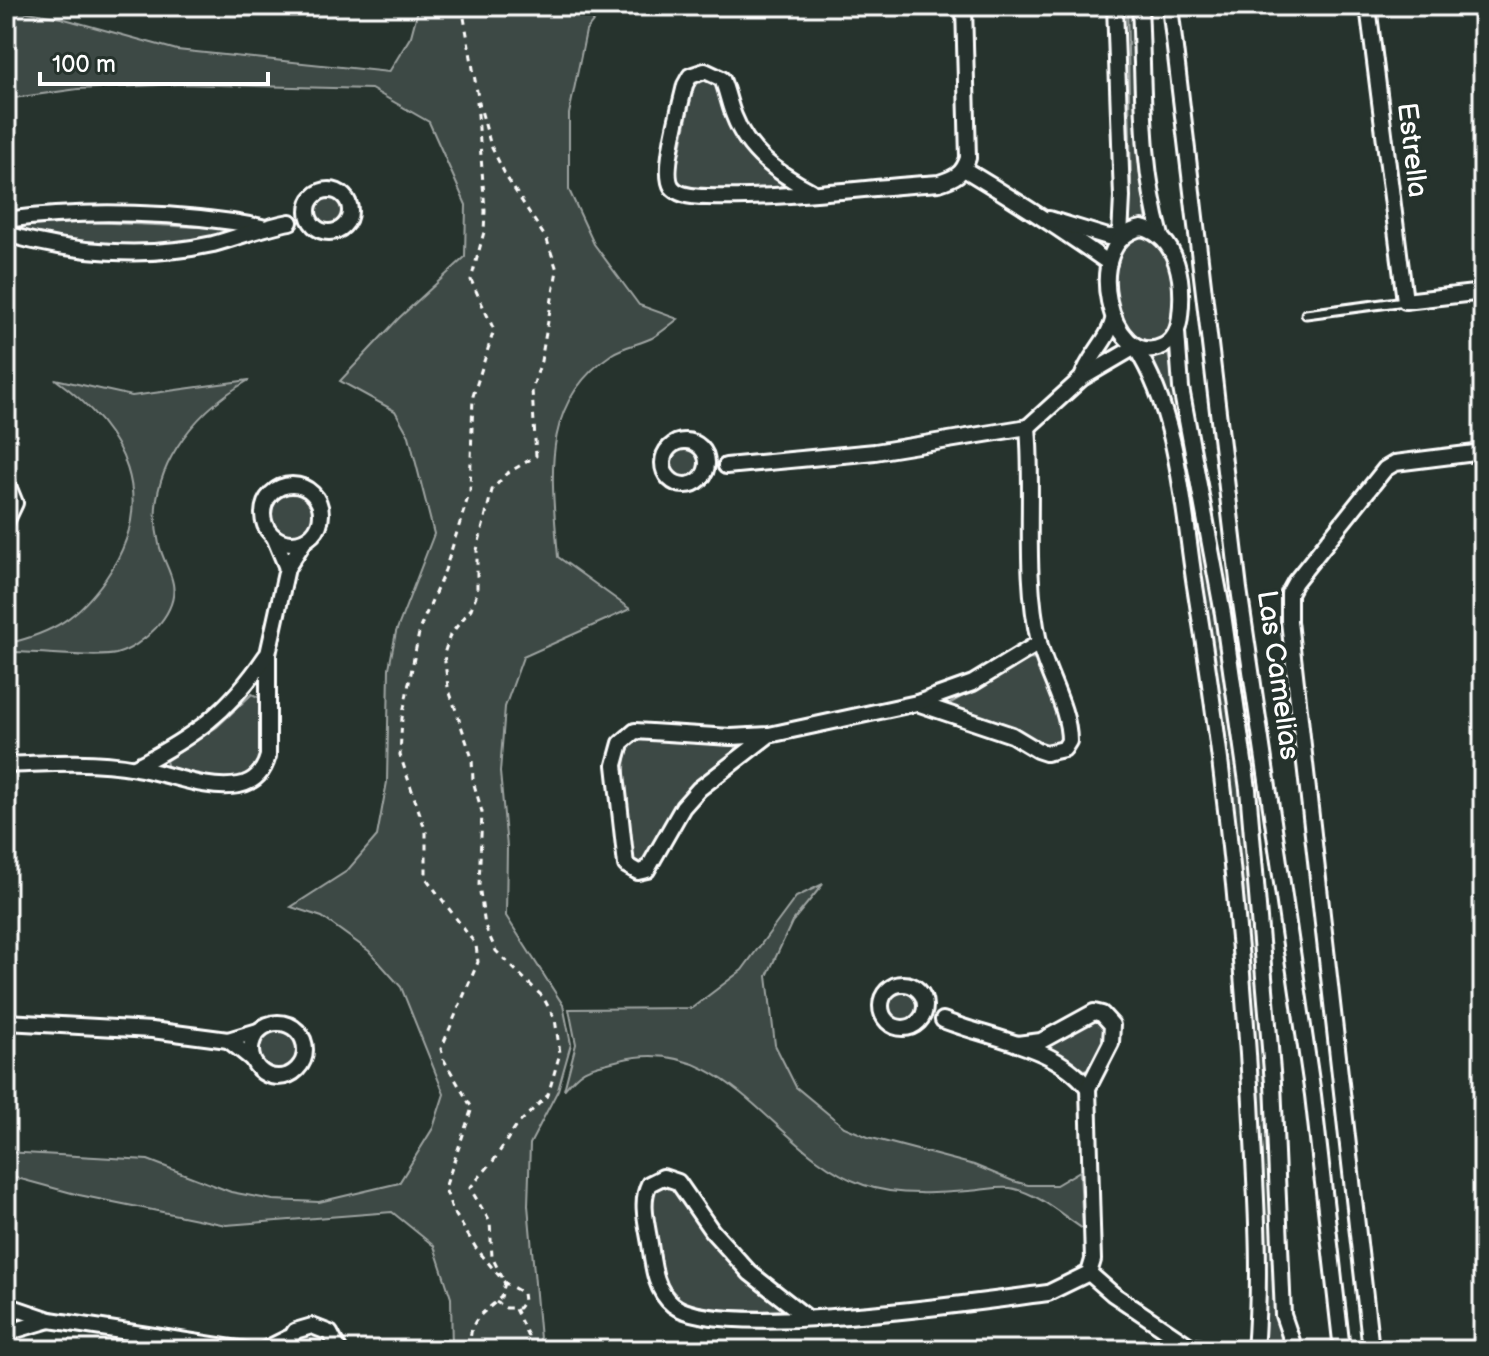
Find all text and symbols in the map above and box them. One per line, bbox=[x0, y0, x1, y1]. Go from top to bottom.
scale bar bbox=[40, 36, 268, 86]
text: 100 m bbox=[52, 50, 116, 79]
street label: Estrella bbox=[1390, 101, 1434, 199]
street label: Las Camelias bbox=[1250, 588, 1306, 762]

